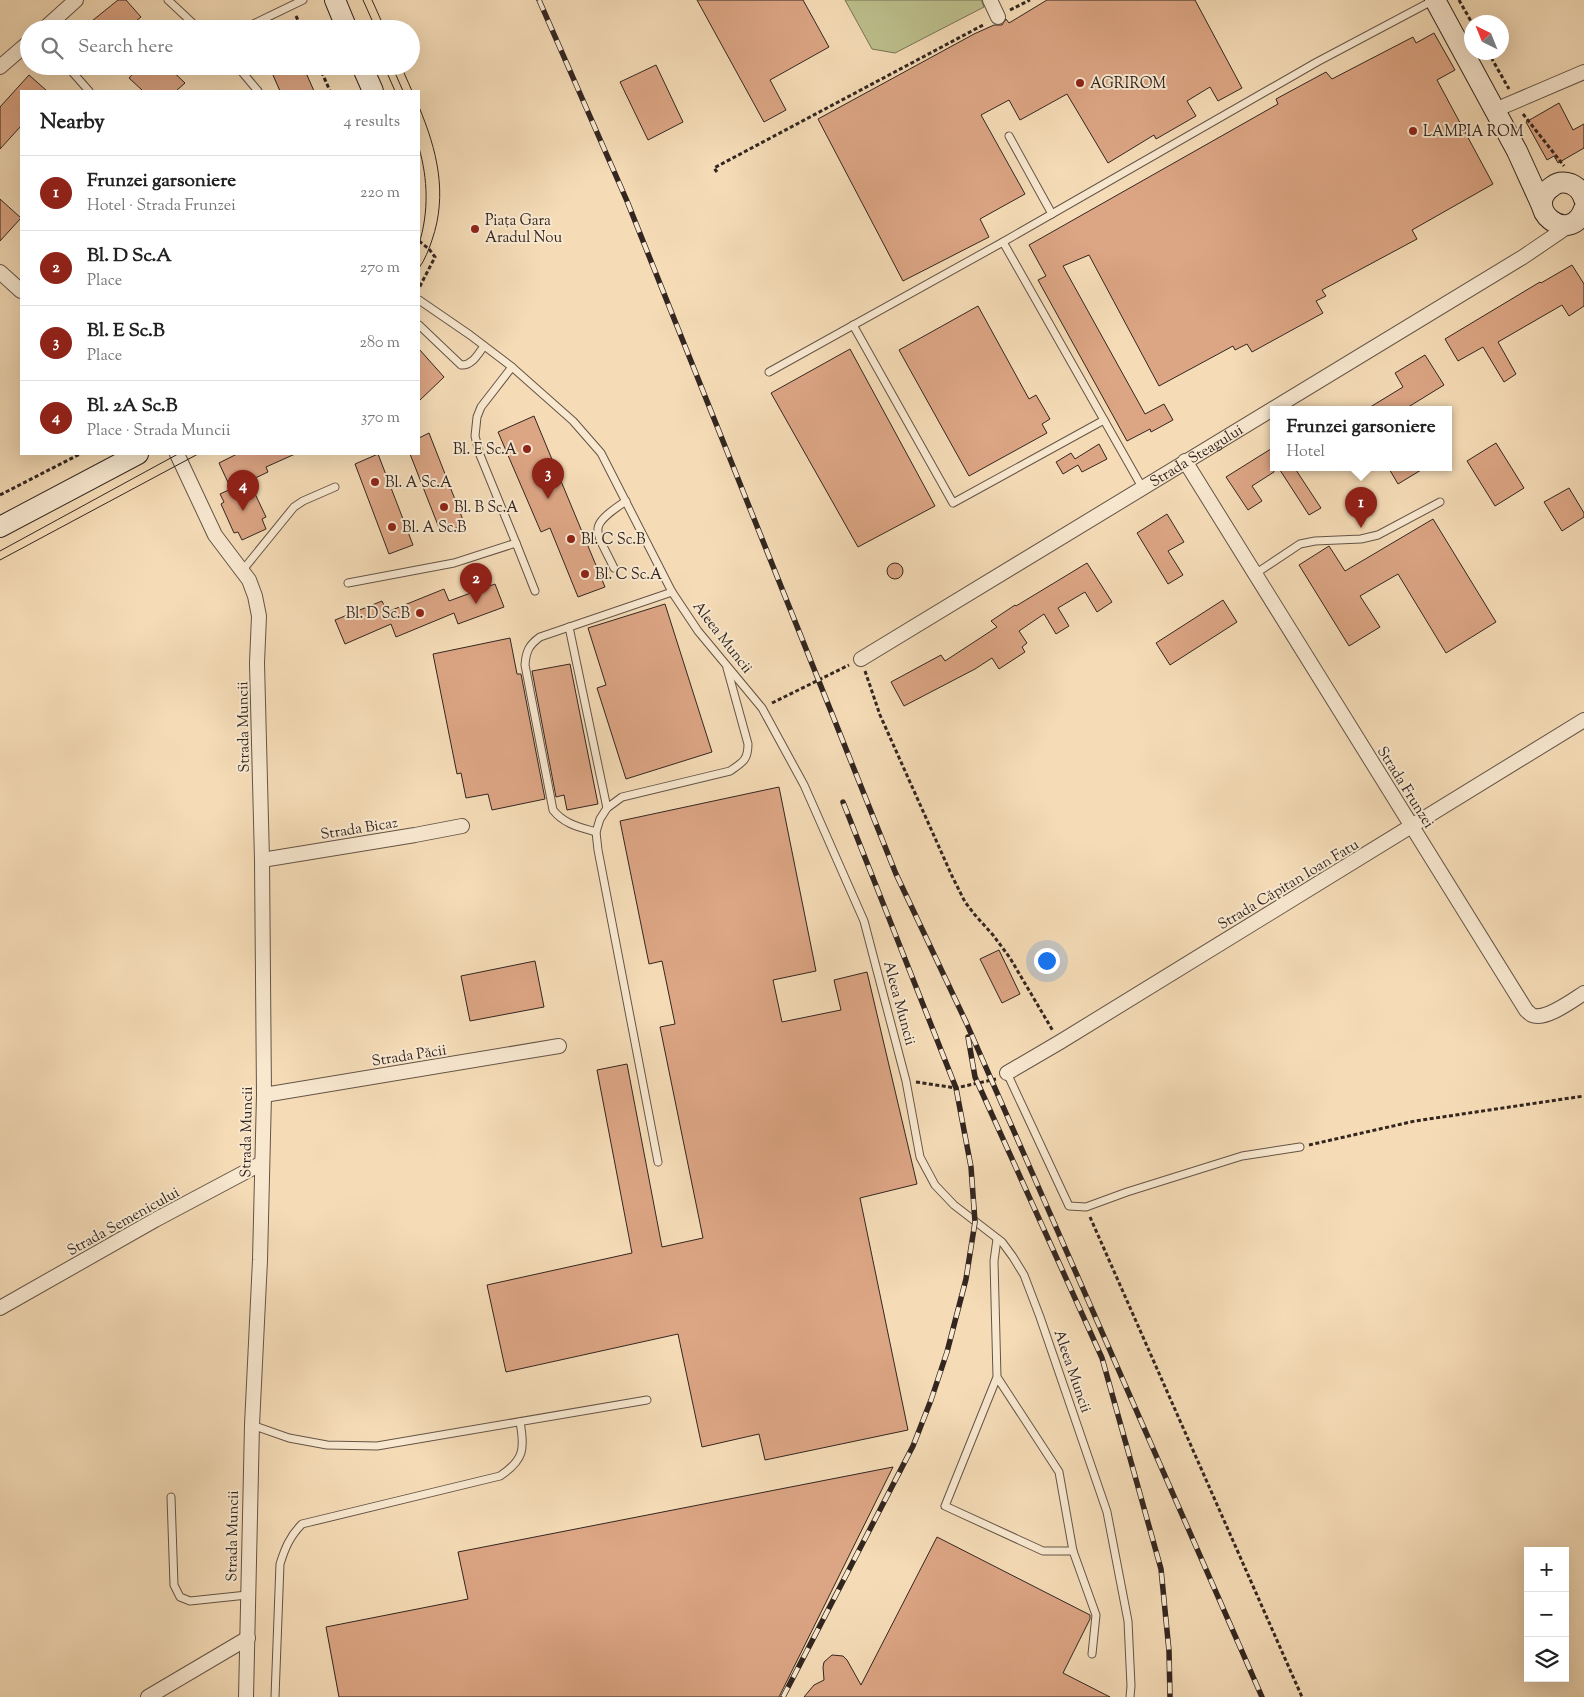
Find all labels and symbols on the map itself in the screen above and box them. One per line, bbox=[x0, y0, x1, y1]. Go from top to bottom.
north arrow bbox=[1464, 15, 1509, 60]
place label: AGRIROM bbox=[1090, 74, 1166, 95]
marker: AGRIROM bbox=[1074, 77, 1086, 89]
place label: LAMPIA ROM bbox=[1423, 122, 1524, 143]
marker: LAMPIA ROM bbox=[1407, 125, 1419, 137]
place label: Piața Gara Aradul Nou bbox=[485, 211, 563, 249]
marker: Piața Gara Aradul Nou bbox=[469, 223, 481, 235]
street label: Strada Steagului bbox=[1146, 420, 1248, 493]
place label: Bl. E Sc.A bbox=[453, 440, 517, 461]
marker: Bl. E Sc.A bbox=[521, 443, 533, 455]
pin: 3 bbox=[532, 458, 564, 499]
pin: 4 bbox=[227, 470, 259, 511]
place label: Bl. A Sc.A bbox=[385, 473, 452, 494]
marker: Bl. A Sc.A bbox=[369, 476, 381, 488]
pin: 1 bbox=[1345, 487, 1377, 528]
place label: Bl. B Sc.A bbox=[454, 498, 518, 519]
marker: Bl. B Sc.A bbox=[438, 501, 450, 513]
place label: Bl. A Sc.B bbox=[402, 518, 467, 539]
marker: Bl. A Sc.B bbox=[386, 521, 398, 533]
place label: Bl. C Sc.B bbox=[581, 530, 646, 551]
marker: Bl. C Sc.B bbox=[565, 533, 577, 545]
pin: 2 bbox=[460, 563, 492, 604]
place label: Bl. C Sc.A bbox=[595, 565, 662, 586]
marker: Bl. C Sc.A bbox=[579, 568, 591, 580]
street label: Aleea Muncii bbox=[687, 597, 757, 678]
place label: Bl. D Sc.B bbox=[346, 604, 411, 625]
marker: Bl. D Sc.B bbox=[414, 607, 426, 619]
street label: Strada Muncii bbox=[233, 681, 256, 773]
street label: Strada Frunzei bbox=[1371, 743, 1438, 833]
street label: Strada Bicaz bbox=[319, 813, 400, 846]
street label: Strada Căpitan Ioan Fatu bbox=[1214, 835, 1363, 936]
your location bbox=[1034, 948, 1060, 974]
street label: Aleea Muncii bbox=[877, 959, 920, 1048]
street label: Strada Păcii bbox=[370, 1040, 448, 1073]
street label: Strada Muncii bbox=[236, 1086, 259, 1178]
street label: Strada Semenicului bbox=[64, 1183, 184, 1262]
street label: Aleea Muncii bbox=[1048, 1327, 1096, 1416]
street label: Strada Muncii bbox=[222, 1490, 245, 1582]

